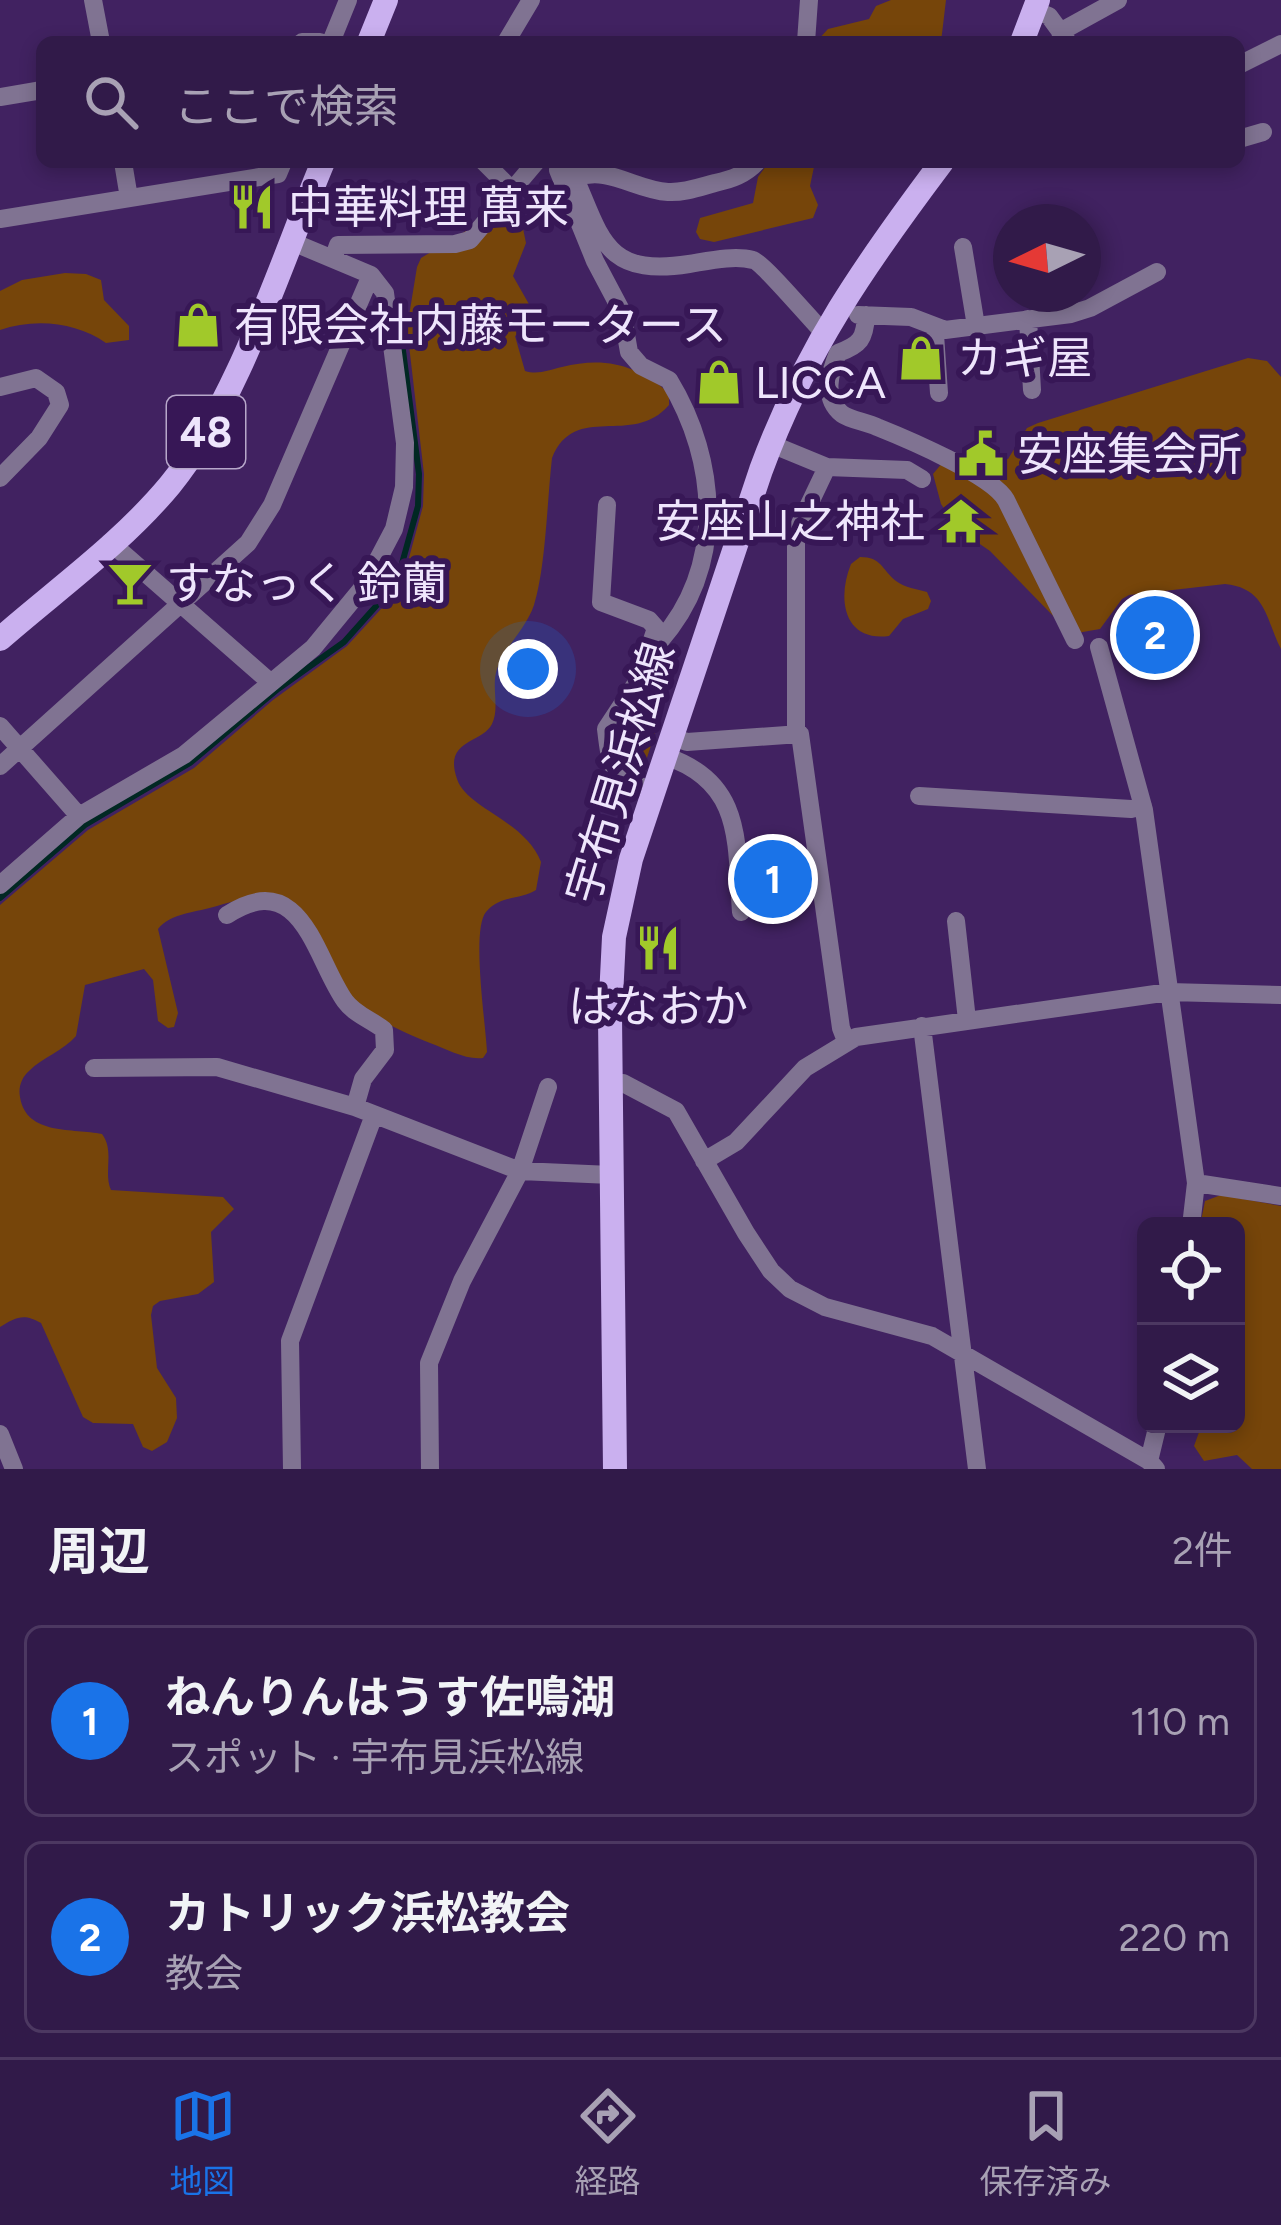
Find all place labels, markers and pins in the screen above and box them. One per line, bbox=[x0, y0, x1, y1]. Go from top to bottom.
place label: 中華料理 萬来 bbox=[288, 180, 569, 234]
restaurant icon: 中華料理 萬来 bbox=[227, 182, 277, 232]
place label: 有限会社内藤モータース bbox=[234, 298, 727, 352]
shop icon: 有限会社内藤モータース bbox=[173, 300, 223, 350]
place label: カギ屋 bbox=[957, 331, 1092, 385]
shop icon: カギ屋 bbox=[896, 333, 946, 383]
place label: LICCA bbox=[755, 355, 886, 409]
shop icon: LICCA bbox=[694, 357, 744, 407]
place label: 安座集会所 bbox=[1017, 427, 1242, 481]
public building icon: 安座集会所 bbox=[956, 429, 1006, 479]
place label: 安座山之神社 bbox=[655, 494, 925, 548]
temple icon: 安座山之神社 bbox=[936, 496, 986, 546]
place label: すなっく 鈴蘭 bbox=[166, 556, 447, 610]
bar icon: すなっく 鈴蘭 bbox=[105, 558, 155, 608]
pin: 2 bbox=[1116, 590, 1194, 680]
pin: 1 bbox=[734, 834, 812, 924]
restaurant icon: はなおか bbox=[633, 923, 683, 973]
place label: はなおか bbox=[568, 979, 748, 1033]

